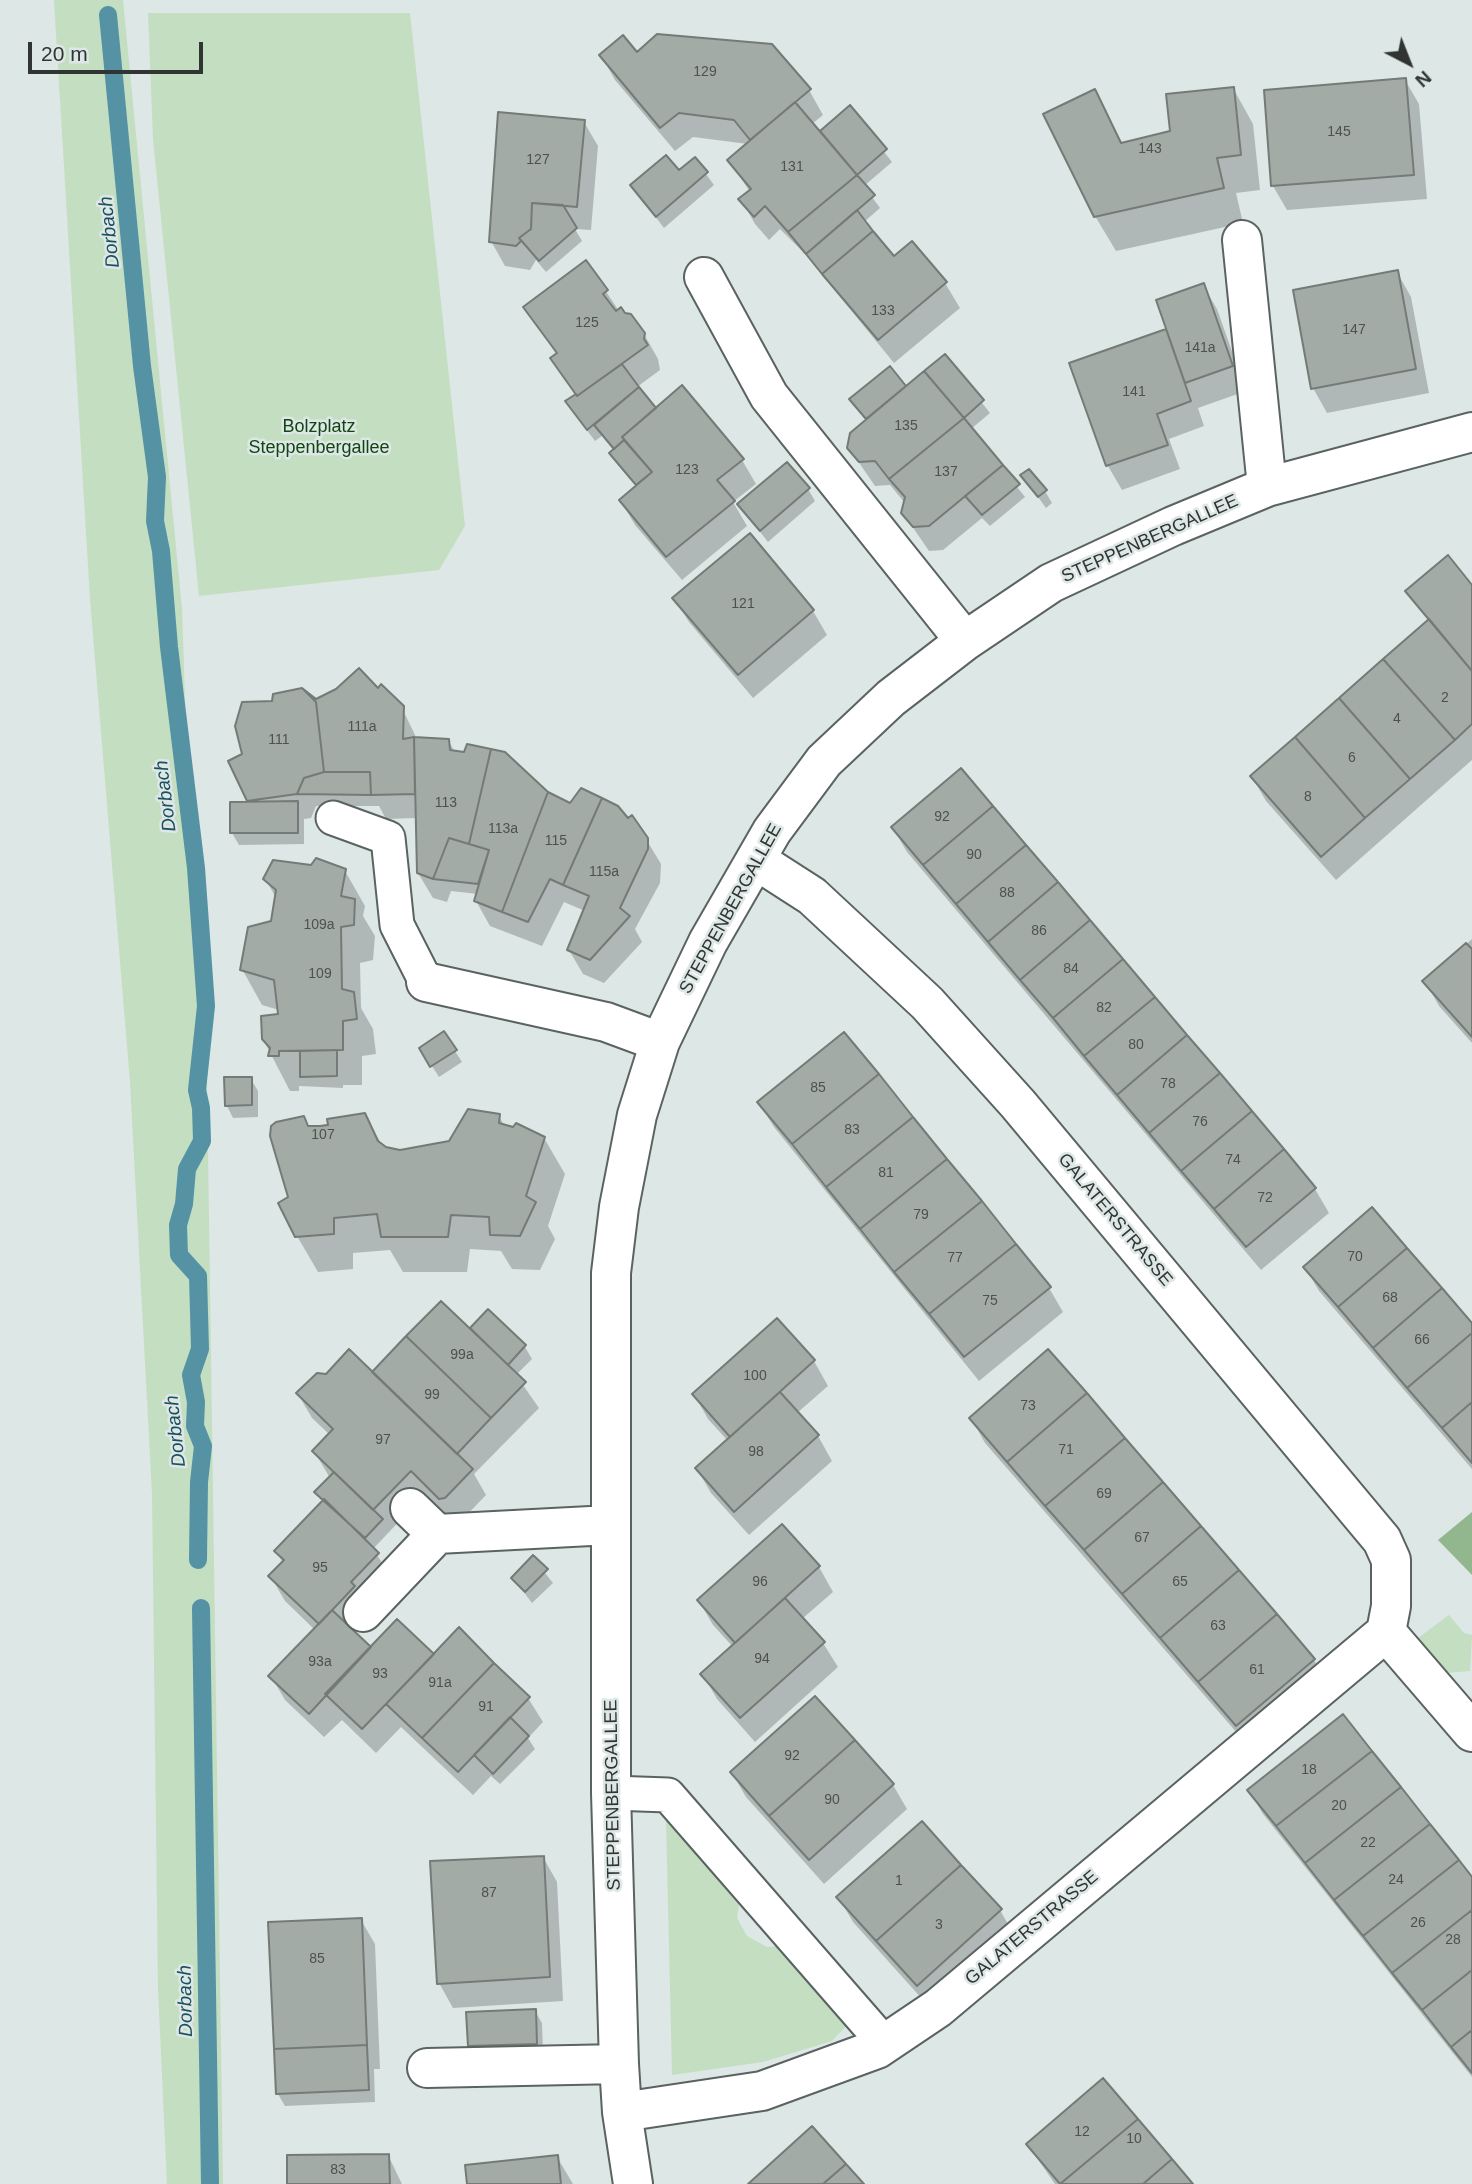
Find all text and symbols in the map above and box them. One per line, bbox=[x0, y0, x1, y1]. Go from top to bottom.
scale bar bbox=[32, 28, 206, 72]
north arrow bbox=[1374, 28, 1444, 98]
text: 20 m bbox=[41, 42, 88, 65]
house number: 129 bbox=[693, 64, 717, 80]
text: N bbox=[1411, 67, 1436, 91]
house number: 145 bbox=[1327, 124, 1351, 140]
house number: 143 bbox=[1138, 141, 1162, 157]
house number: 127 bbox=[526, 152, 550, 168]
house number: 131 bbox=[780, 159, 804, 175]
water label: Dorbach bbox=[95, 195, 125, 269]
house number: 133 bbox=[871, 303, 895, 319]
house number: 125 bbox=[575, 315, 599, 331]
house number: 147 bbox=[1342, 322, 1366, 338]
house number: 141a bbox=[1184, 340, 1216, 356]
house number: 141 bbox=[1122, 384, 1146, 400]
park label: Bolzplatz Steppenbergallee bbox=[248, 416, 390, 458]
house number: 135 bbox=[894, 418, 918, 434]
house number: 123 bbox=[675, 462, 699, 478]
house number: 137 bbox=[934, 464, 958, 480]
street label: STEPPENBERGALLEE bbox=[1058, 490, 1242, 588]
house number: 121 bbox=[731, 596, 755, 612]
house number: 2 bbox=[1441, 690, 1449, 706]
house number: 4 bbox=[1393, 711, 1401, 727]
house number: 111a bbox=[347, 719, 377, 735]
house number: 111 bbox=[268, 732, 290, 748]
house number: 6 bbox=[1348, 750, 1356, 766]
water label: Dorbach bbox=[150, 759, 182, 833]
house number: 8 bbox=[1304, 789, 1312, 805]
house number: 113 bbox=[435, 795, 457, 811]
house number: 92 bbox=[934, 809, 950, 825]
street label: STEPPENBERGALLEE bbox=[675, 820, 787, 998]
house number: 113a bbox=[488, 821, 518, 837]
house number: 115 bbox=[545, 833, 567, 849]
house number: 90 bbox=[966, 847, 982, 863]
house number: 115a bbox=[589, 864, 619, 880]
house number: 88 bbox=[999, 885, 1015, 901]
house number: 109a bbox=[303, 917, 335, 933]
house number: 86 bbox=[1031, 923, 1047, 939]
house number: 84 bbox=[1063, 961, 1079, 977]
house number: 109 bbox=[308, 966, 332, 982]
house number: 82 bbox=[1096, 1000, 1112, 1016]
house number: 80 bbox=[1128, 1037, 1144, 1053]
house number: 78 bbox=[1160, 1076, 1176, 1092]
house number: 85 bbox=[810, 1080, 826, 1096]
house number: 76 bbox=[1192, 1114, 1208, 1130]
house number: 83 bbox=[844, 1122, 860, 1138]
house number: 107 bbox=[311, 1127, 335, 1143]
street label: GALATERSTRASSE bbox=[1053, 1149, 1177, 1291]
house number: 74 bbox=[1225, 1152, 1241, 1168]
house number: 81 bbox=[878, 1165, 894, 1181]
house number: 72 bbox=[1257, 1190, 1273, 1206]
house number: 79 bbox=[913, 1207, 929, 1223]
house number: 70 bbox=[1347, 1249, 1363, 1265]
house number: 77 bbox=[947, 1250, 963, 1266]
house number: 68 bbox=[1382, 1290, 1398, 1306]
house number: 75 bbox=[982, 1293, 998, 1309]
house number: 66 bbox=[1414, 1332, 1430, 1348]
house number: 99a bbox=[450, 1347, 474, 1363]
house number: 100 bbox=[743, 1368, 767, 1384]
house number: 99 bbox=[424, 1387, 440, 1403]
water label: Dorbach bbox=[161, 1394, 191, 1468]
house number: 73 bbox=[1020, 1398, 1036, 1414]
house number: 97 bbox=[375, 1432, 391, 1448]
house number: 71 bbox=[1058, 1442, 1074, 1458]
house number: 98 bbox=[748, 1444, 764, 1460]
house number: 69 bbox=[1096, 1486, 1112, 1502]
house number: 67 bbox=[1134, 1530, 1150, 1546]
house number: 95 bbox=[312, 1560, 328, 1576]
house number: 96 bbox=[752, 1574, 768, 1590]
house number: 65 bbox=[1172, 1574, 1188, 1590]
house number: 63 bbox=[1210, 1618, 1226, 1634]
house number: 94 bbox=[754, 1651, 770, 1667]
house number: 93a bbox=[308, 1654, 332, 1670]
house number: 61 bbox=[1249, 1662, 1265, 1678]
house number: 93 bbox=[372, 1666, 388, 1682]
house number: 91a bbox=[428, 1675, 452, 1691]
house number: 91 bbox=[478, 1699, 494, 1715]
street label: STEPPENBERGALLEE bbox=[601, 1699, 625, 1891]
house number: 92 bbox=[784, 1748, 800, 1764]
house number: 18 bbox=[1301, 1762, 1317, 1778]
house number: 90 bbox=[824, 1792, 840, 1808]
house number: 20 bbox=[1331, 1798, 1347, 1814]
house number: 22 bbox=[1360, 1835, 1376, 1851]
street label: GALATERSTRASSE bbox=[961, 1866, 1103, 1990]
house number: 24 bbox=[1388, 1872, 1404, 1888]
house number: 1 bbox=[895, 1873, 903, 1889]
house number: 87 bbox=[481, 1885, 497, 1901]
house number: 26 bbox=[1410, 1915, 1426, 1931]
house number: 3 bbox=[935, 1917, 943, 1933]
house number: 28 bbox=[1445, 1932, 1461, 1948]
house number: 85 bbox=[309, 1951, 325, 1967]
water label: Dorbach bbox=[174, 1965, 198, 2037]
house number: 12 bbox=[1074, 2124, 1090, 2140]
house number: 10 bbox=[1126, 2131, 1142, 2147]
house number: 83 bbox=[330, 2162, 346, 2178]

